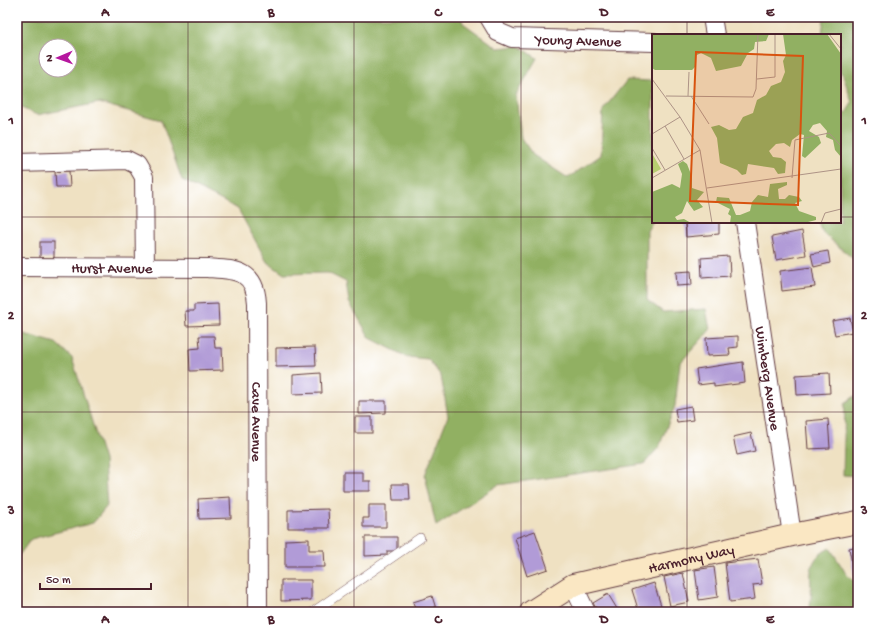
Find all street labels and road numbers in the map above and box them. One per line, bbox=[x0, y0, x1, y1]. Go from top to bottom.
street label: Young Avenue bbox=[533, 32, 622, 52]
street label: Hurst Avenue bbox=[71, 260, 153, 279]
street label: Wimberg Avenue bbox=[750, 325, 783, 432]
street label: Cave Avenue bbox=[246, 382, 265, 462]
street label: Harmony Way bbox=[647, 541, 737, 578]

